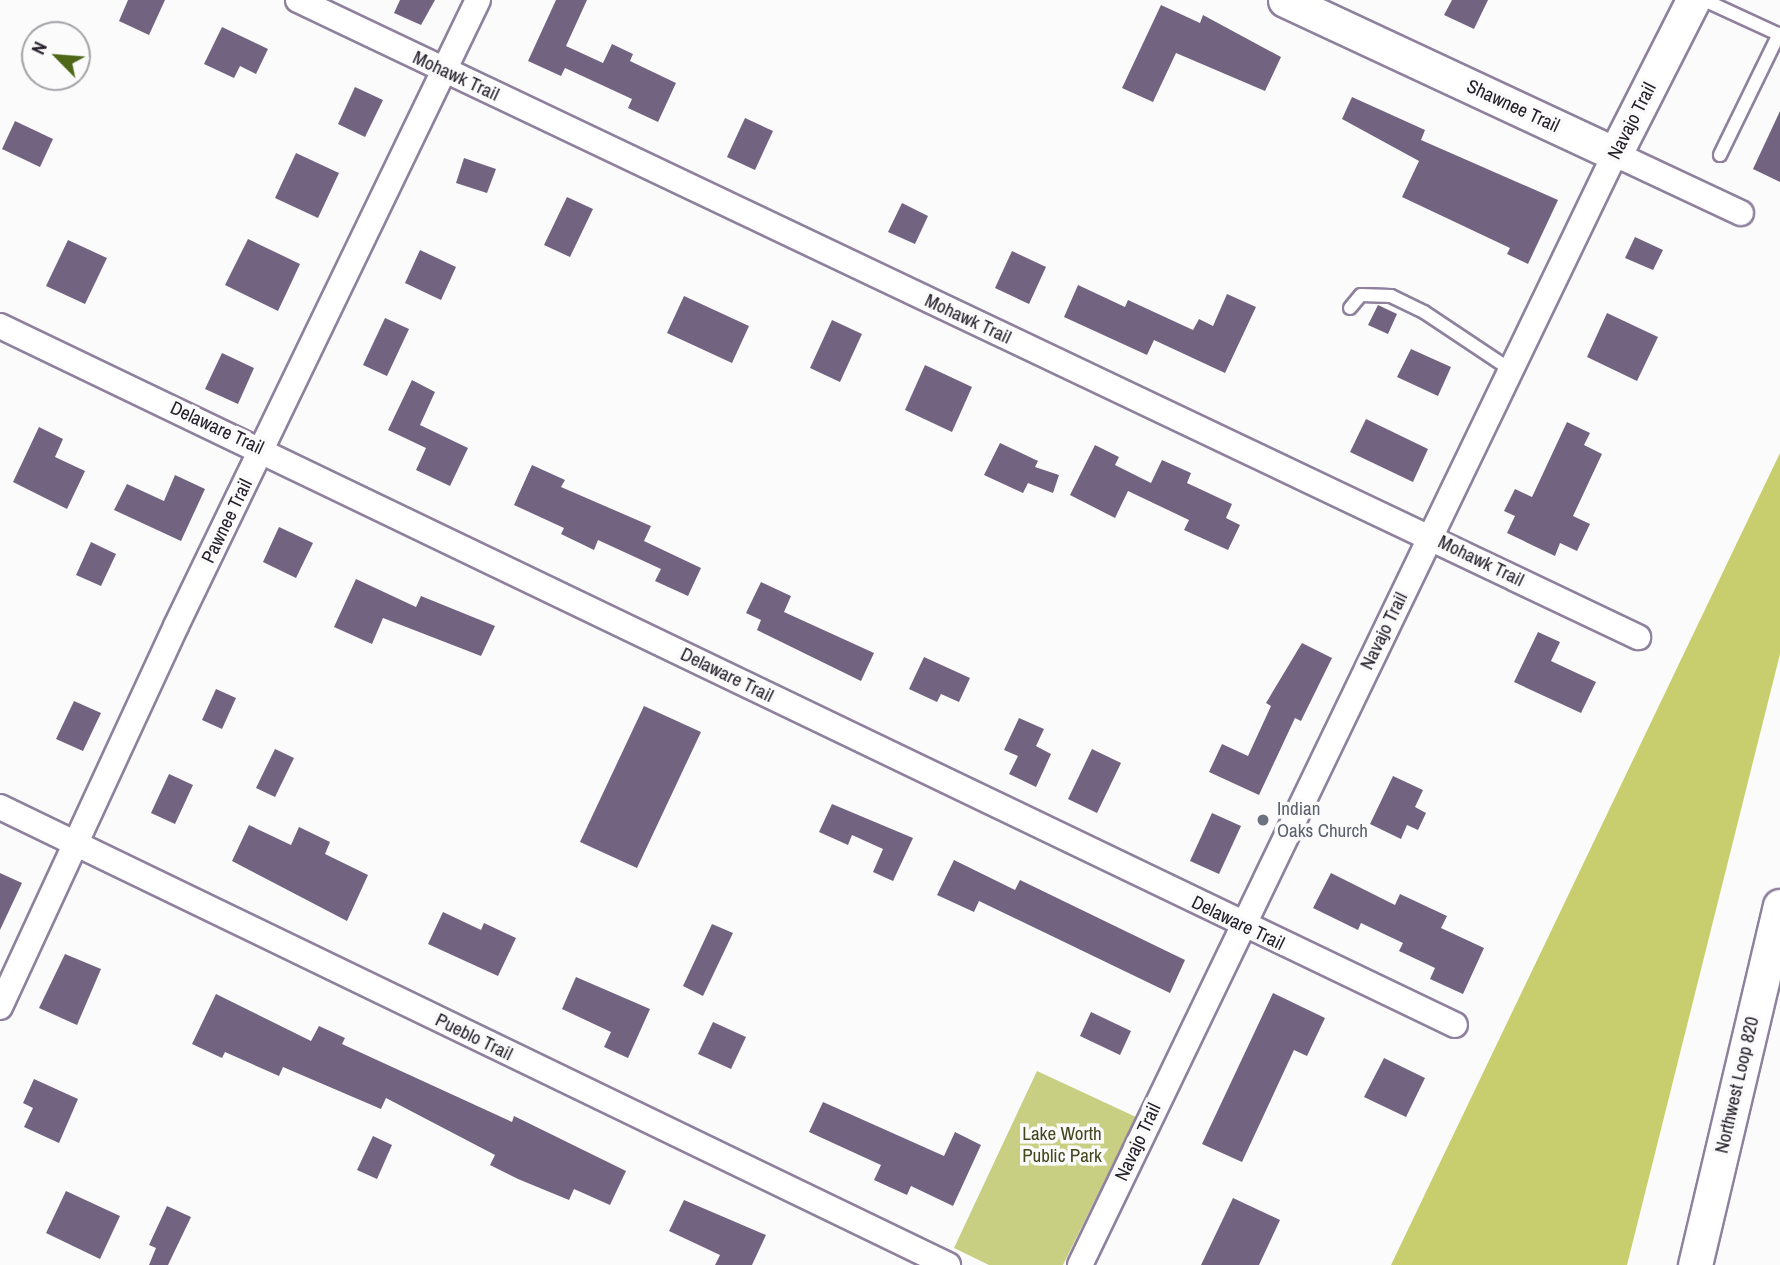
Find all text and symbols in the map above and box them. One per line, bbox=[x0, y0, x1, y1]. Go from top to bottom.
north arrow bbox=[21, 21, 91, 91]
text: N bbox=[25, 37, 53, 59]
street label: Mohawk Trail bbox=[409, 46, 503, 106]
street label: Shawnee Trail bbox=[1463, 75, 1563, 137]
street label: Navajo Trail bbox=[1603, 79, 1661, 163]
street label: Mohawk Trail bbox=[921, 289, 1015, 349]
street label: Delaware Trail bbox=[167, 396, 267, 460]
street label: Pawnee Trail bbox=[197, 475, 257, 567]
street label: Mohawk Trail bbox=[1434, 530, 1528, 592]
street label: Navajo Trail bbox=[1355, 589, 1413, 673]
street label: Delaware Trail bbox=[677, 643, 777, 707]
place label: Indian Oaks Church bbox=[1277, 798, 1368, 842]
marker: Indian Oaks Church bbox=[1255, 812, 1271, 828]
street label: Delaware Trail bbox=[1188, 891, 1288, 955]
street label: Pueblo Trail bbox=[432, 1008, 516, 1066]
street label: Northwest Loop 820 bbox=[1710, 1015, 1764, 1155]
street label: Navajo Trail bbox=[1110, 1099, 1166, 1185]
park label: Lake Worth Public Park bbox=[1022, 1123, 1102, 1167]

